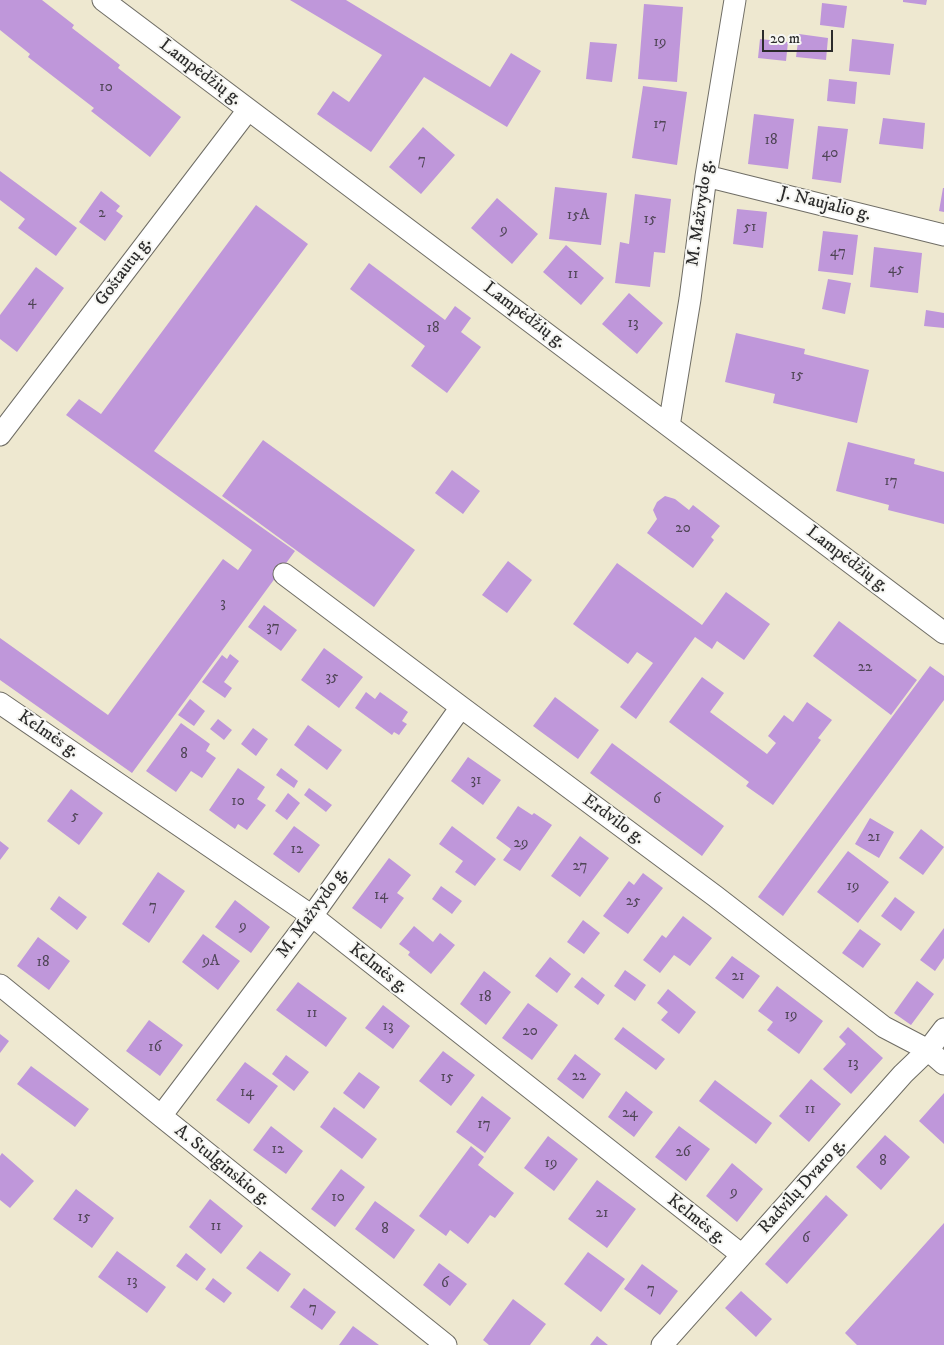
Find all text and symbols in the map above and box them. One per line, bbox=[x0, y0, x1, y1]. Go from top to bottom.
scale bar bbox=[764, 20, 835, 52]
text: 20 m bbox=[770, 29, 800, 48]
house number: 19 bbox=[654, 34, 666, 52]
street label: Lampėdžių g. bbox=[155, 35, 245, 111]
house number: 10 bbox=[99, 79, 113, 97]
house number: 17 bbox=[653, 116, 667, 134]
house number: 18 bbox=[764, 132, 778, 150]
house number: 40 bbox=[822, 145, 838, 163]
house number: 7 bbox=[418, 152, 426, 170]
street label: M. Mažvydo g. bbox=[683, 158, 719, 268]
street label: J. Naujalio g. bbox=[777, 183, 873, 227]
house number: 2 bbox=[98, 205, 106, 223]
house number: 15A bbox=[567, 207, 589, 225]
house number: 15 bbox=[644, 211, 656, 229]
house number: 51 bbox=[744, 219, 756, 237]
house number: 9 bbox=[500, 222, 508, 240]
street label: Goštautų g. bbox=[91, 233, 157, 311]
house number: 47 bbox=[830, 244, 846, 262]
house number: 45 bbox=[888, 261, 904, 279]
house number: 11 bbox=[567, 266, 579, 284]
street label: Lampėdžių g. bbox=[479, 278, 569, 354]
house number: 4 bbox=[28, 293, 36, 311]
house number: 13 bbox=[627, 315, 639, 333]
house number: 18 bbox=[426, 320, 440, 338]
house number: 15 bbox=[791, 367, 803, 385]
house number: 17 bbox=[884, 473, 898, 491]
house number: 20 bbox=[675, 520, 691, 538]
street label: Lampėdžių g. bbox=[802, 522, 892, 598]
house number: 3 bbox=[220, 595, 226, 613]
house number: 37 bbox=[266, 619, 280, 637]
house number: 22 bbox=[858, 659, 872, 677]
house number: 35 bbox=[325, 669, 339, 687]
street label: Kelmės g. bbox=[13, 707, 83, 763]
house number: 8 bbox=[180, 746, 188, 764]
house number: 31 bbox=[470, 772, 482, 790]
street label: Erdvilo g. bbox=[578, 790, 648, 850]
house number: 6 bbox=[653, 791, 661, 809]
house number: 10 bbox=[231, 793, 245, 811]
house number: 5 bbox=[71, 808, 79, 826]
house number: 21 bbox=[868, 829, 880, 847]
house number: 29 bbox=[514, 835, 528, 853]
house number: 12 bbox=[291, 841, 303, 859]
house number: 27 bbox=[573, 858, 587, 876]
street label: M. Mažvydo g. bbox=[273, 863, 353, 963]
house number: 19 bbox=[847, 878, 859, 896]
house number: 14 bbox=[374, 887, 388, 905]
house number: 25 bbox=[626, 893, 640, 911]
house number: 7 bbox=[149, 898, 157, 916]
house number: 9 bbox=[239, 918, 247, 936]
street label: Kelmės g. bbox=[344, 939, 412, 999]
house number: 9A bbox=[202, 953, 220, 971]
house number: 18 bbox=[36, 954, 50, 972]
house number: 21 bbox=[732, 968, 744, 986]
house number: 18 bbox=[478, 989, 492, 1007]
house number: 11 bbox=[306, 1005, 318, 1023]
house number: 19 bbox=[785, 1007, 797, 1025]
house number: 13 bbox=[382, 1018, 394, 1036]
house number: 20 bbox=[522, 1023, 538, 1041]
house number: 16 bbox=[148, 1039, 162, 1057]
house number: 13 bbox=[847, 1055, 859, 1073]
house number: 22 bbox=[572, 1068, 586, 1086]
house number: 15 bbox=[441, 1069, 453, 1087]
house number: 14 bbox=[240, 1084, 254, 1102]
house number: 11 bbox=[804, 1101, 816, 1119]
house number: 24 bbox=[622, 1105, 638, 1123]
house number: 17 bbox=[477, 1116, 491, 1134]
street label: A. Stulginskio g. bbox=[170, 1121, 274, 1211]
street label: Radvilų Dvaro g. bbox=[755, 1135, 851, 1239]
house number: 12 bbox=[272, 1141, 284, 1159]
house number: 26 bbox=[675, 1144, 691, 1162]
house number: 8 bbox=[879, 1153, 887, 1171]
house number: 19 bbox=[545, 1155, 557, 1173]
house number: 9 bbox=[730, 1184, 738, 1202]
house number: 10 bbox=[331, 1189, 345, 1207]
street label: Kelmės g. bbox=[662, 1190, 730, 1250]
house number: 21 bbox=[596, 1205, 608, 1223]
house number: 15 bbox=[78, 1209, 90, 1227]
house number: 11 bbox=[210, 1218, 222, 1236]
house number: 8 bbox=[381, 1221, 389, 1239]
house number: 6 bbox=[802, 1230, 810, 1248]
house number: 13 bbox=[126, 1273, 138, 1291]
house number: 6 bbox=[441, 1275, 449, 1293]
house number: 7 bbox=[647, 1281, 655, 1299]
house number: 7 bbox=[309, 1300, 317, 1318]

